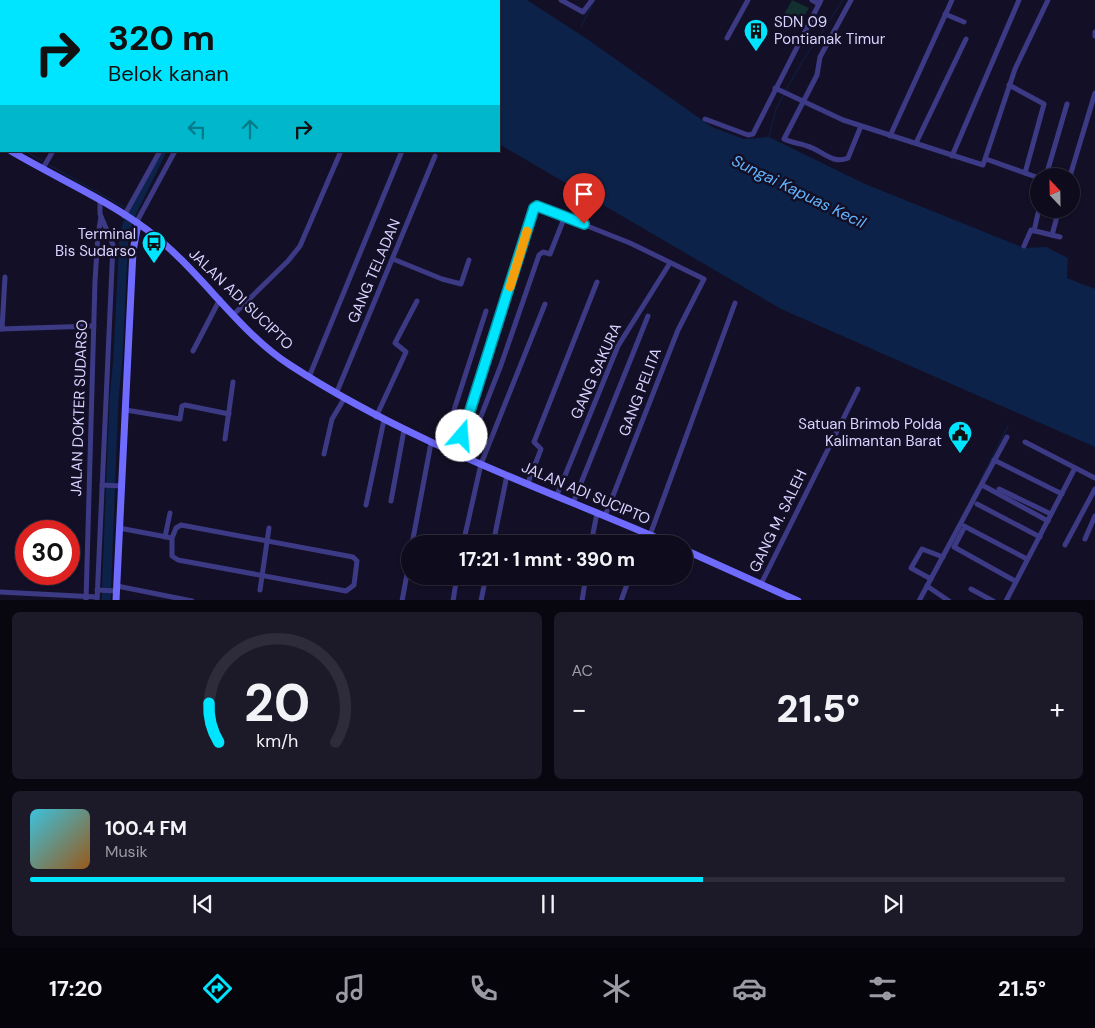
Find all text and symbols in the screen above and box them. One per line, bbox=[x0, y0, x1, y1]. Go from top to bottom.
place label: SDN 09 Pontianak Timur bbox=[774, 12, 886, 49]
text: 320 m bbox=[108, 15, 215, 61]
building icon: SDN 09 Pontianak Timur bbox=[743, 18, 769, 52]
icon: right bbox=[25, 20, 90, 85]
text: Belok kanan bbox=[108, 59, 229, 88]
icon: left bbox=[183, 115, 211, 143]
icon: ahead bbox=[236, 115, 264, 143]
icon: right bbox=[289, 115, 317, 143]
water label: Sungai Kapuas Kecil bbox=[728, 150, 870, 233]
north arrow bbox=[1030, 168, 1080, 218]
map controls bbox=[1030, 168, 1080, 218]
pin bbox=[563, 173, 605, 224]
icon: arrive bbox=[570, 180, 598, 208]
street label: GANG TELADAN bbox=[343, 216, 405, 326]
place label: Terminal Bis Sudarso bbox=[55, 224, 136, 261]
bus stop icon: Terminal Bis Sudarso bbox=[141, 230, 167, 264]
street label: JALAN ADI SUCIPTO bbox=[184, 244, 298, 354]
street label: JALAN DOKTER SUDARSO bbox=[66, 319, 92, 497]
street label: GANG SAKURA bbox=[566, 320, 626, 422]
street label: GANG PELITA bbox=[614, 345, 666, 439]
position arrow bbox=[435, 409, 487, 461]
place label: Satuan Brimob Polda Kalimantan Barat bbox=[798, 414, 942, 451]
public building icon: Satuan Brimob Polda Kalimantan Barat bbox=[947, 420, 973, 454]
street label: JALAN ADI SUCIPTO bbox=[519, 457, 653, 529]
street label: GANG M. SALEH bbox=[744, 466, 812, 576]
speed limit sign: 30 bbox=[15, 520, 80, 585]
text: 17:21 · 1 mnt · 390 m bbox=[459, 547, 635, 572]
text: AC bbox=[572, 660, 593, 681]
text: 20 bbox=[244, 669, 310, 737]
text: 21.5° bbox=[777, 684, 860, 734]
text: − bbox=[572, 691, 587, 728]
text: + bbox=[1050, 691, 1065, 728]
text: km/h bbox=[256, 729, 298, 753]
text: 100.4 FM bbox=[105, 816, 187, 841]
text: Musik bbox=[105, 841, 148, 862]
icon: previous bbox=[189, 890, 217, 918]
icon: pause bbox=[534, 890, 562, 918]
icon: next bbox=[879, 890, 907, 918]
icon: directions bbox=[200, 971, 235, 1006]
icon: music bbox=[333, 971, 368, 1006]
icon: phone bbox=[466, 971, 501, 1006]
icon: climate bbox=[599, 971, 634, 1006]
icon: car bbox=[732, 971, 767, 1006]
icon: filters bbox=[865, 971, 900, 1006]
text: 17:20 bbox=[49, 974, 102, 1003]
text: 21.5° bbox=[998, 974, 1046, 1003]

